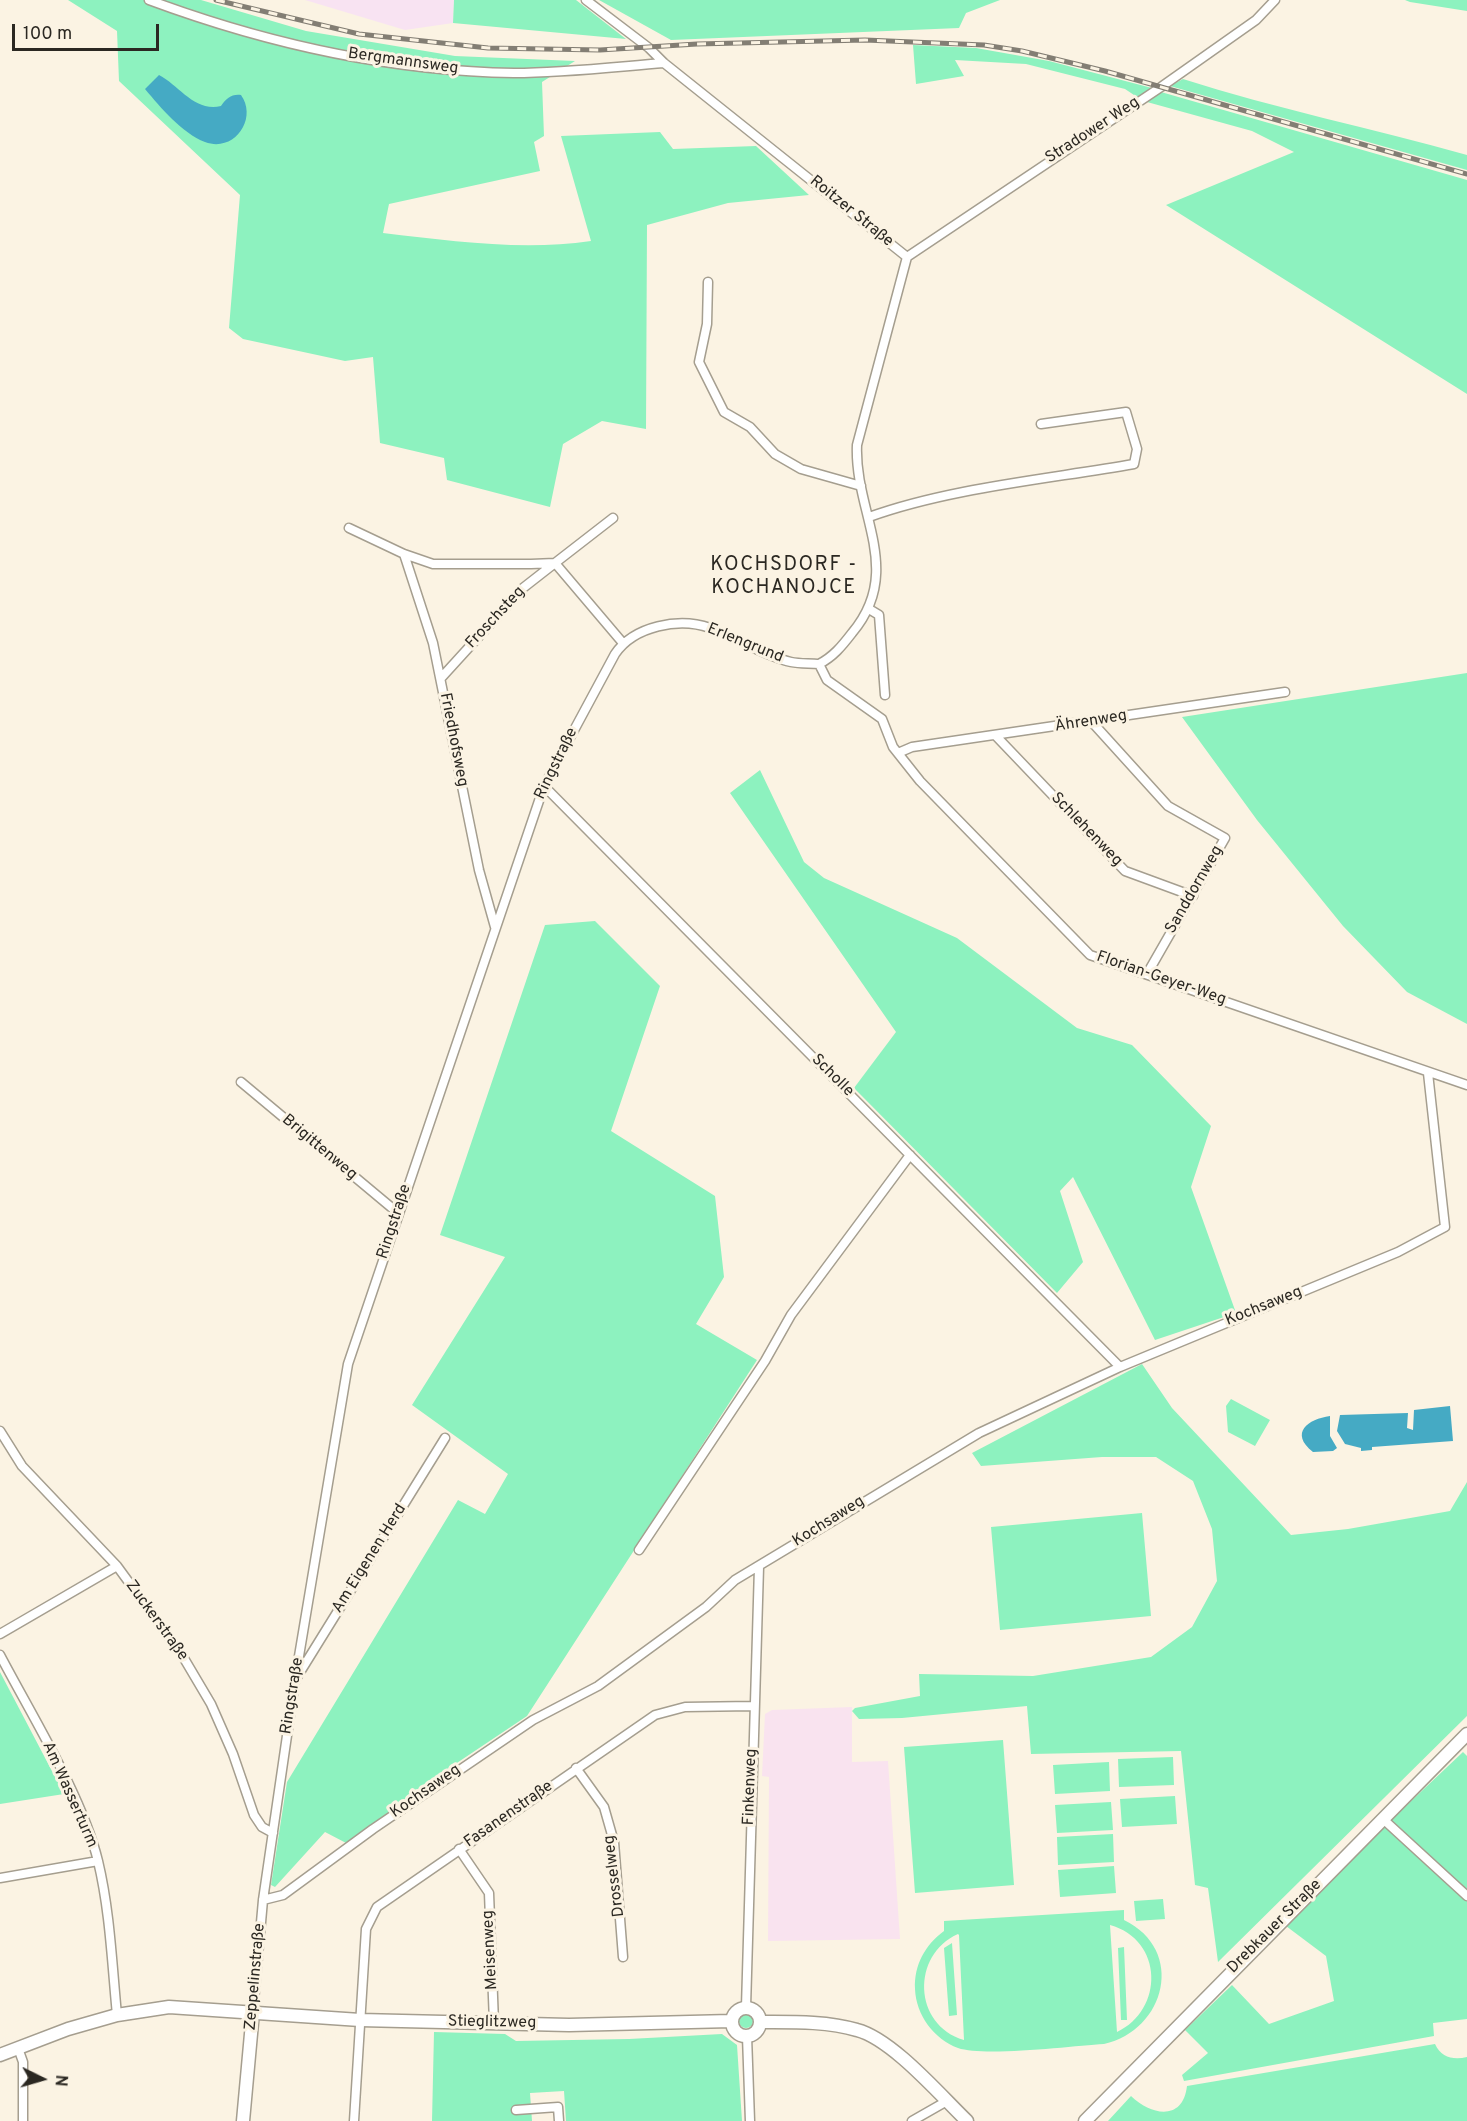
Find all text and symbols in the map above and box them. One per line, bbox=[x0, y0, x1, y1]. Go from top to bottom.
scale bar bbox=[15, 12, 162, 50]
text: 100 m bbox=[23, 23, 72, 46]
street label: Bergmannsweg bbox=[347, 45, 459, 79]
street label: Stradower Weg bbox=[1042, 93, 1144, 169]
street label: Roitzer Straße bbox=[805, 172, 897, 252]
district label: KOCHSDORF - KOCHANOJCE bbox=[710, 554, 858, 601]
street label: Froschsteg bbox=[462, 583, 530, 653]
street label: Erlengrund bbox=[704, 620, 786, 668]
street label: Friedhofsweg bbox=[434, 691, 472, 789]
street label: Ährenweg bbox=[1054, 707, 1128, 737]
street label: Ringstraße bbox=[531, 725, 583, 803]
street label: Schlehenweg bbox=[1046, 789, 1126, 871]
street label: Sanddornweg bbox=[1162, 843, 1228, 937]
street label: Florian-Geyer-Weg bbox=[1094, 948, 1228, 1010]
street label: Scholle bbox=[807, 1051, 857, 1101]
street label: Brigittenweg bbox=[277, 1111, 361, 1185]
street label: Ringstraße bbox=[374, 1182, 416, 1262]
street label: Kochsaweg bbox=[1223, 1283, 1305, 1331]
street label: Kochsaweg bbox=[790, 1492, 868, 1552]
street label: Am Eigenen Herd bbox=[329, 1501, 411, 1617]
street label: Zuckerstraße bbox=[120, 1577, 192, 1665]
street label: Ringstraße bbox=[277, 1656, 309, 1736]
street label: Am Wasserturm bbox=[37, 1739, 101, 1851]
street label: Finkenweg bbox=[740, 1748, 762, 1826]
street label: Kochsaweg bbox=[387, 1761, 465, 1823]
street label: Fasanenstraße bbox=[461, 1777, 557, 1853]
street label: Drosselweg bbox=[600, 1834, 630, 1918]
street label: Drebkauer Straße bbox=[1224, 1876, 1326, 1978]
street label: Meisenweg bbox=[479, 1910, 503, 1990]
street label: Zeppelinstraße bbox=[242, 1923, 270, 2031]
street label: Stieglitzweg bbox=[448, 2013, 536, 2033]
north arrow bbox=[12, 2049, 72, 2109]
text: N bbox=[49, 2074, 70, 2087]

